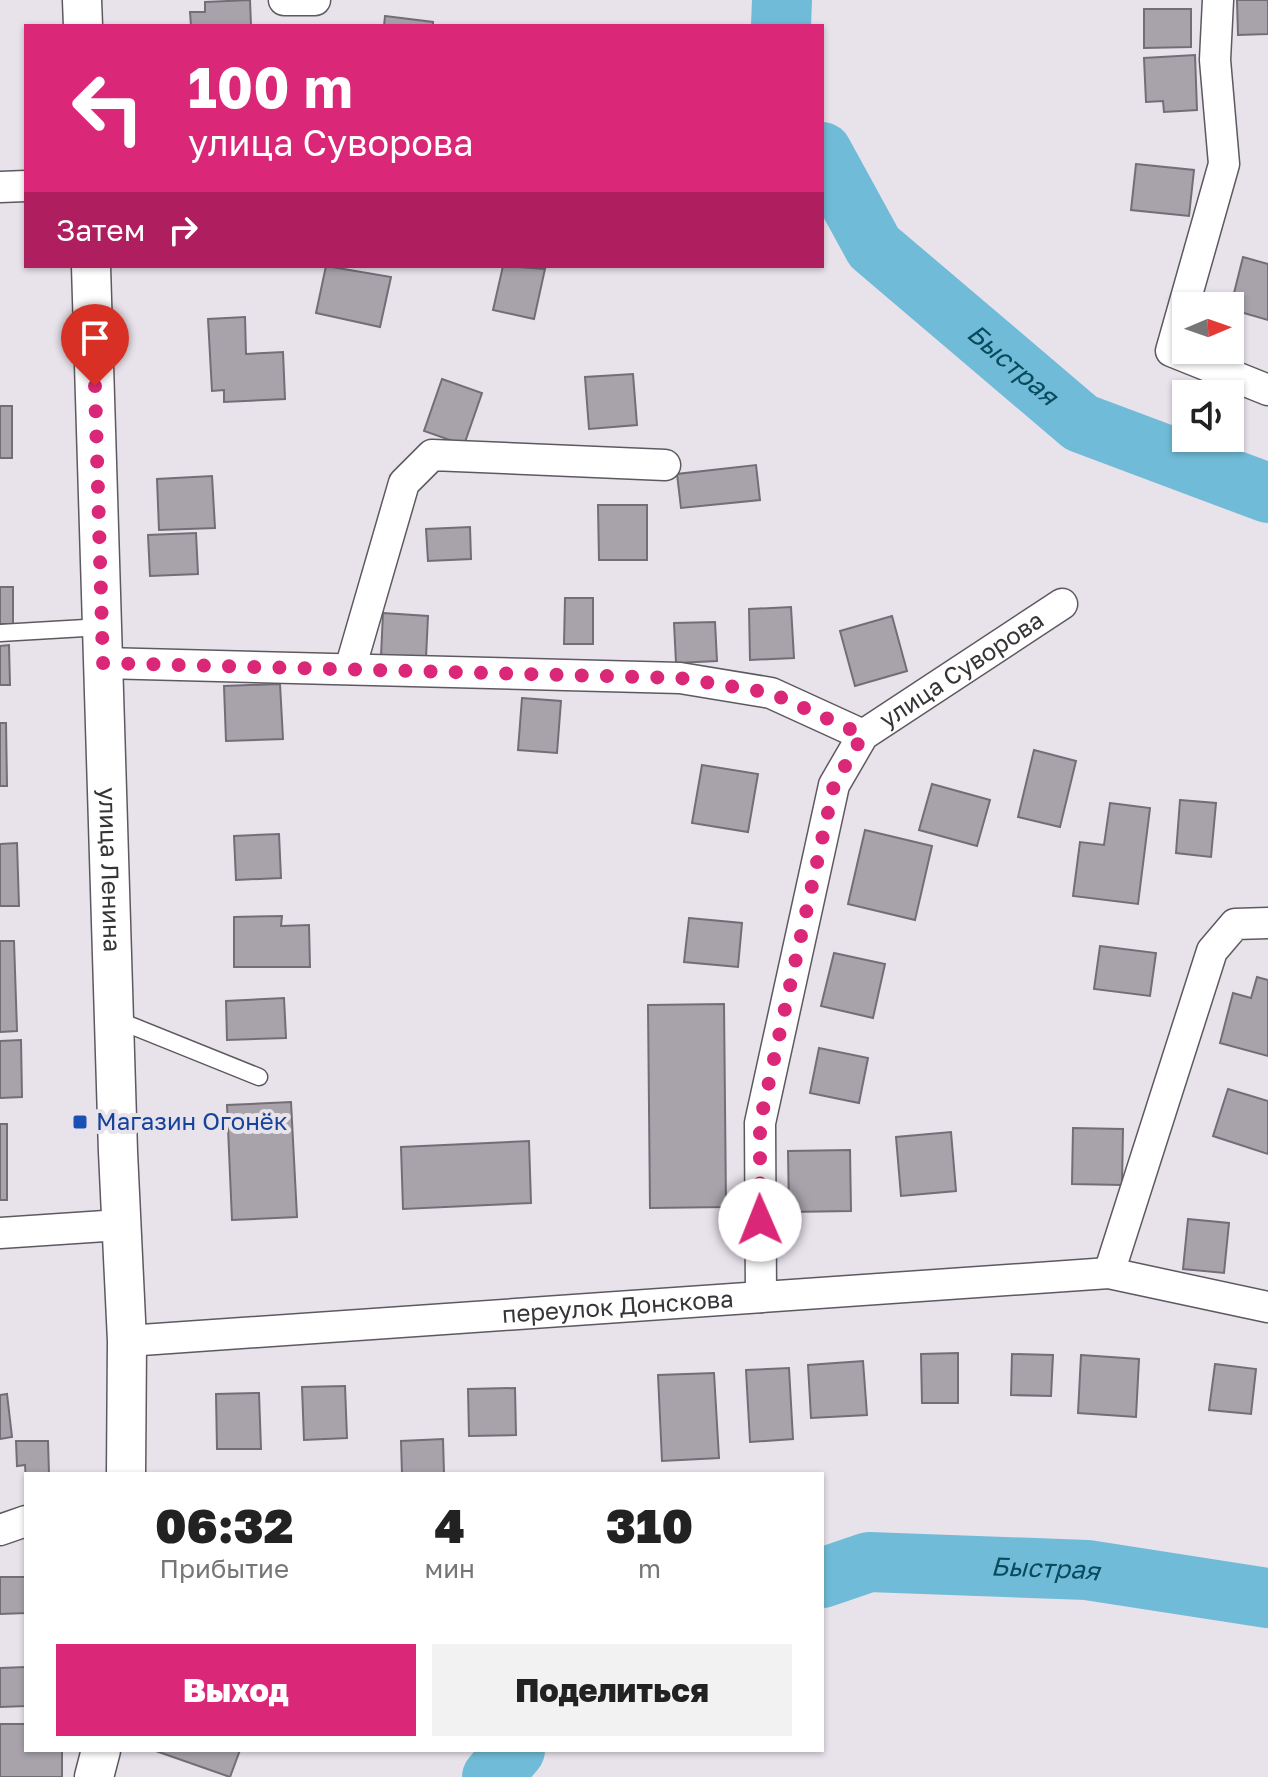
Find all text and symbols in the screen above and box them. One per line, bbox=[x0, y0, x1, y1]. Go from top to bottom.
text: 100 m bbox=[188, 53, 353, 120]
icon: left bbox=[56, 56, 160, 160]
text: улица Суворова bbox=[188, 121, 473, 164]
icon: right bbox=[161, 208, 205, 252]
text: Затем bbox=[56, 212, 145, 248]
north arrow bbox=[1172, 292, 1244, 364]
map controls bbox=[1172, 292, 1244, 452]
pin bbox=[61, 304, 129, 386]
icon: arrive bbox=[73, 316, 117, 360]
water label: Быстрая bbox=[961, 317, 1066, 413]
button: sound bbox=[1172, 380, 1244, 452]
street label: улица Суворова bbox=[873, 604, 1048, 733]
street label: улица Ленина bbox=[94, 787, 128, 953]
place label: Магазин Огонёк bbox=[96, 1106, 288, 1135]
marker: Магазин Огонёк bbox=[71, 1113, 89, 1131]
position arrow bbox=[718, 1178, 802, 1262]
street label: переулок Донскова bbox=[501, 1283, 734, 1328]
text: 06:32 bbox=[155, 1496, 294, 1554]
text: 4 bbox=[434, 1496, 465, 1554]
text: 310 bbox=[606, 1496, 693, 1554]
water label: Быстрая bbox=[990, 1550, 1104, 1587]
text: Прибытие bbox=[160, 1553, 289, 1584]
text: мин bbox=[424, 1553, 475, 1584]
text: m bbox=[638, 1553, 661, 1584]
button: Выход bbox=[56, 1644, 416, 1736]
button: Поделиться bbox=[432, 1644, 792, 1736]

